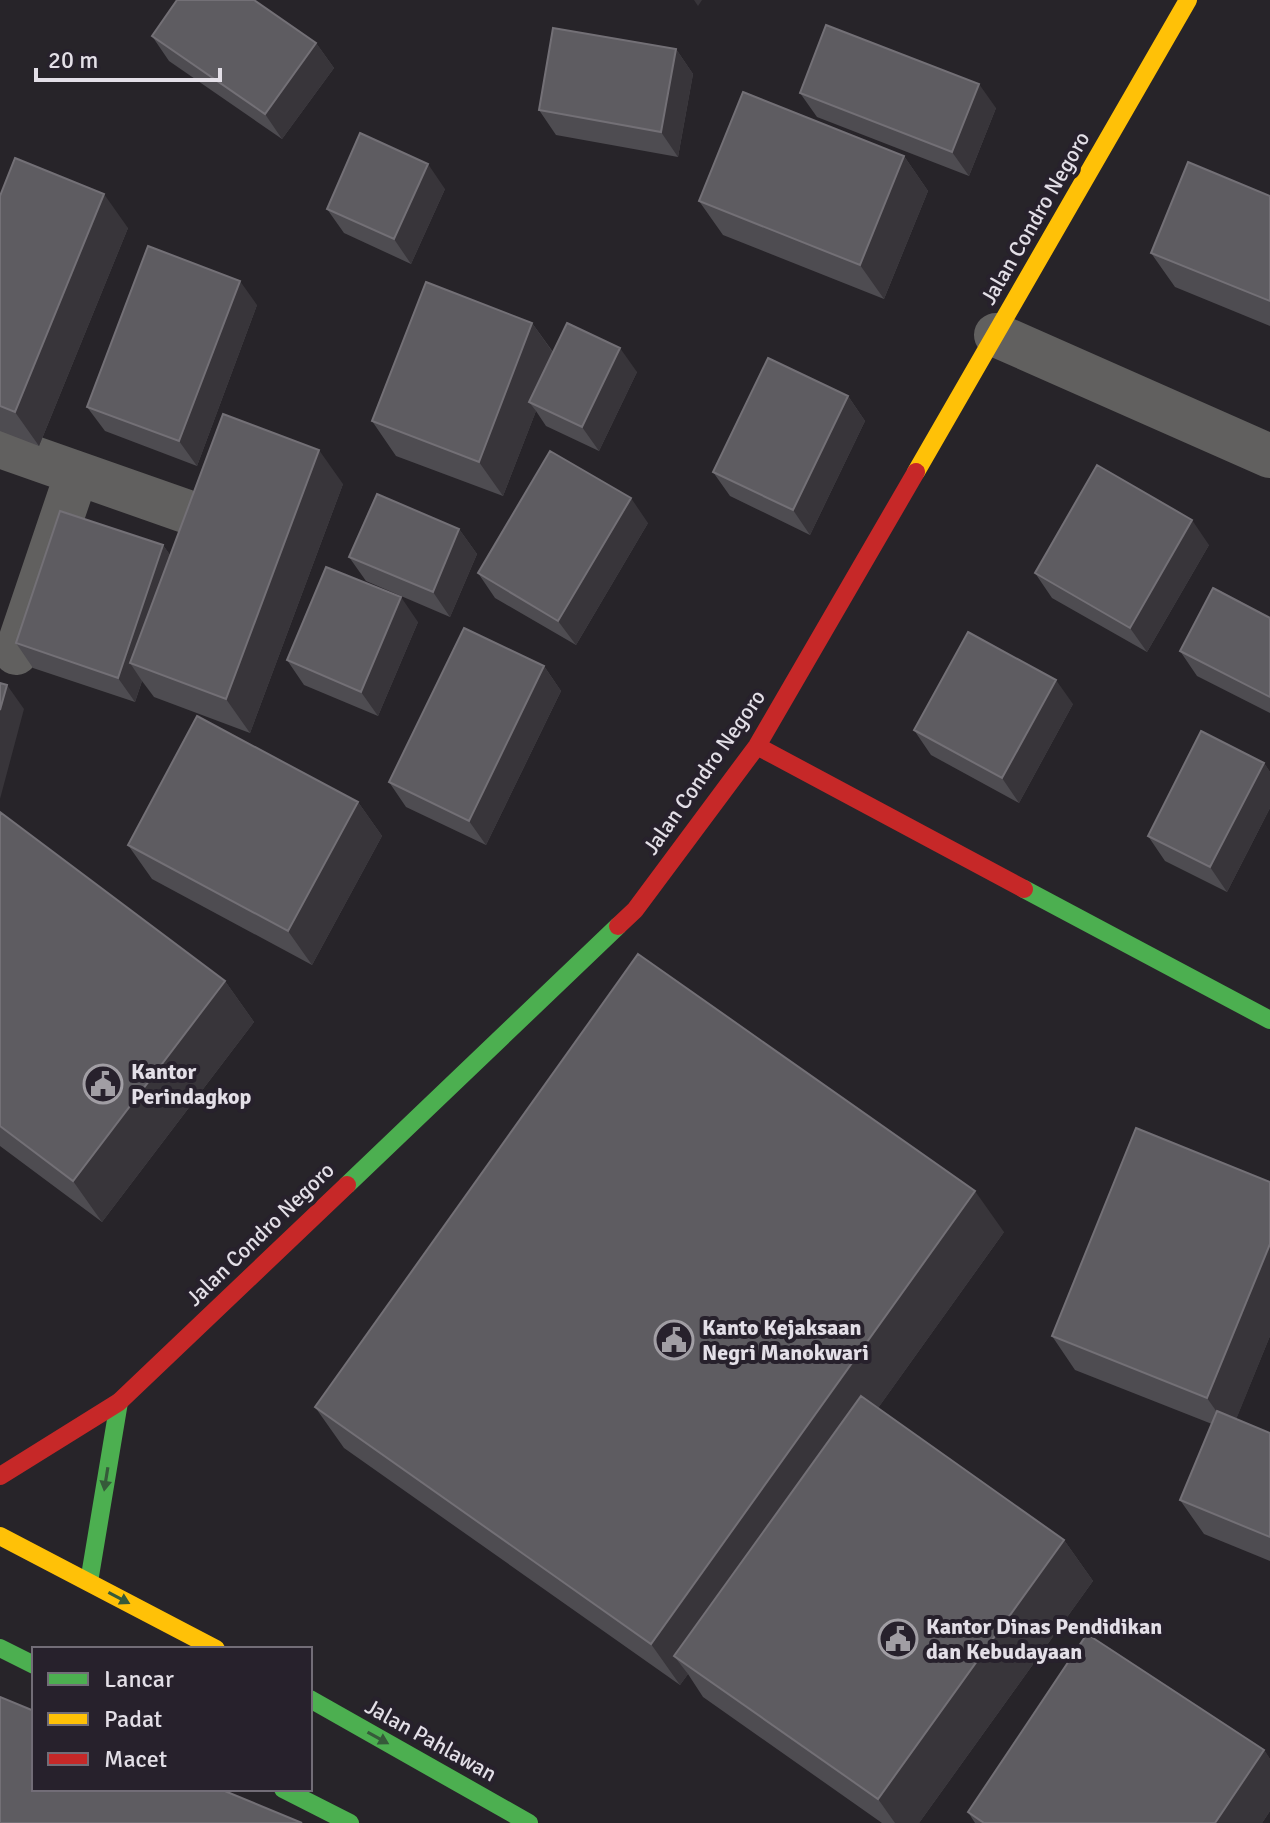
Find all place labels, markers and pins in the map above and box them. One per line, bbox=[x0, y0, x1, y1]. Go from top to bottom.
place label: Kantor Perindagkop bbox=[131, 1058, 252, 1110]
public building icon: Kantor Perindagkop bbox=[82, 1063, 124, 1105]
place label: Kanto Kejaksaan Negri Manokwari bbox=[702, 1314, 869, 1366]
public building icon: Kanto Kejaksaan Negri Manokwari bbox=[653, 1319, 695, 1361]
place label: Kantor Dinas Pendidikan dan Kebudayaan bbox=[926, 1613, 1162, 1665]
public building icon: Kantor Dinas Pendidikan dan Kebudayaan bbox=[877, 1618, 919, 1660]

